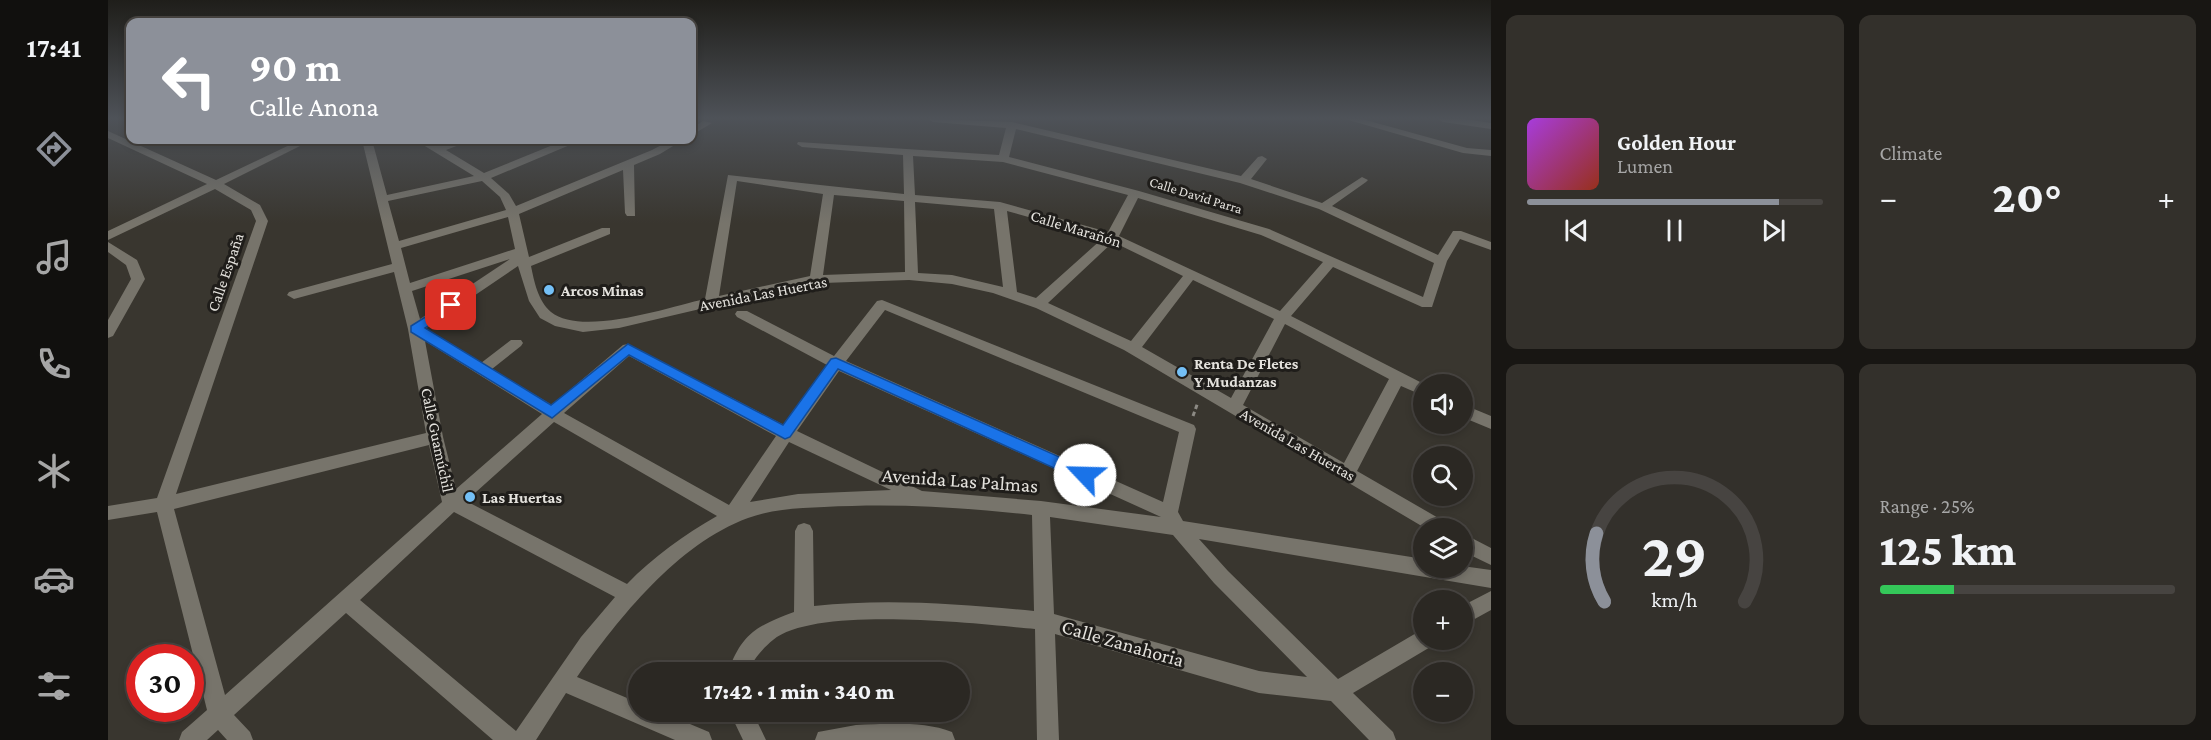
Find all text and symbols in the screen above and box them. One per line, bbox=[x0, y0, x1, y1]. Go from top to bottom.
text: 17:41 bbox=[27, 33, 81, 63]
icon: left bbox=[150, 42, 228, 120]
text: 90 m bbox=[249, 43, 341, 90]
text: Calle Anona bbox=[249, 92, 379, 122]
icon: directions bbox=[33, 128, 75, 170]
text: Golden Hour bbox=[1617, 130, 1736, 155]
text: Climate bbox=[1880, 142, 1942, 164]
text: Lumen bbox=[1617, 155, 1673, 177]
text: 20° bbox=[1992, 172, 2062, 222]
street label: Calle David Parra bbox=[1148, 173, 1245, 217]
text: − bbox=[1880, 179, 1897, 216]
text: + bbox=[2158, 179, 2175, 216]
street label: Calle Marañón bbox=[1029, 207, 1124, 250]
icon: previous bbox=[1560, 214, 1593, 247]
icon: pause bbox=[1658, 214, 1691, 247]
icon: next bbox=[1757, 214, 1790, 247]
street label: Calle España bbox=[204, 230, 248, 314]
icon: music bbox=[33, 236, 75, 278]
street label: Avenida Las Huertas bbox=[698, 273, 828, 314]
pin bbox=[425, 279, 476, 330]
place label: Arcos Minas bbox=[560, 282, 644, 299]
marker: Arcos Minas bbox=[542, 283, 556, 297]
icon: arrive bbox=[434, 288, 467, 321]
icon: phone bbox=[33, 343, 75, 385]
place label: Renta De Fletes Y Mudanzas bbox=[1194, 355, 1299, 390]
marker: Renta De Fletes Y Mudanzas bbox=[1175, 365, 1189, 379]
map controls bbox=[1413, 374, 1473, 722]
button: sound bbox=[1413, 374, 1473, 434]
street label: Calle Guamúchil bbox=[418, 386, 457, 494]
street label: Avenida Las Huertas bbox=[1237, 405, 1358, 484]
position arrow bbox=[1053, 443, 1117, 507]
button: search bbox=[1413, 446, 1473, 506]
icon: climate bbox=[33, 450, 75, 492]
street label: Avenida Las Palmas bbox=[881, 464, 1039, 496]
place label: Las Huertas bbox=[482, 489, 562, 506]
marker: Las Huertas bbox=[463, 490, 477, 504]
text: Range · 25% bbox=[1880, 495, 1975, 517]
button: layers bbox=[1413, 518, 1473, 578]
text: 29 bbox=[1642, 520, 1708, 589]
text: 125 km bbox=[1880, 525, 2016, 575]
icon: car bbox=[33, 558, 75, 600]
text: km/h bbox=[1652, 588, 1698, 612]
button: + bbox=[1413, 590, 1473, 650]
street label: Calle Zanahoria bbox=[1059, 615, 1187, 671]
speed limit sign: 30 bbox=[126, 644, 204, 722]
button: − bbox=[1413, 662, 1473, 722]
icon: filters bbox=[33, 665, 75, 707]
text: 17:42 · 1 min · 340 m bbox=[704, 679, 894, 704]

